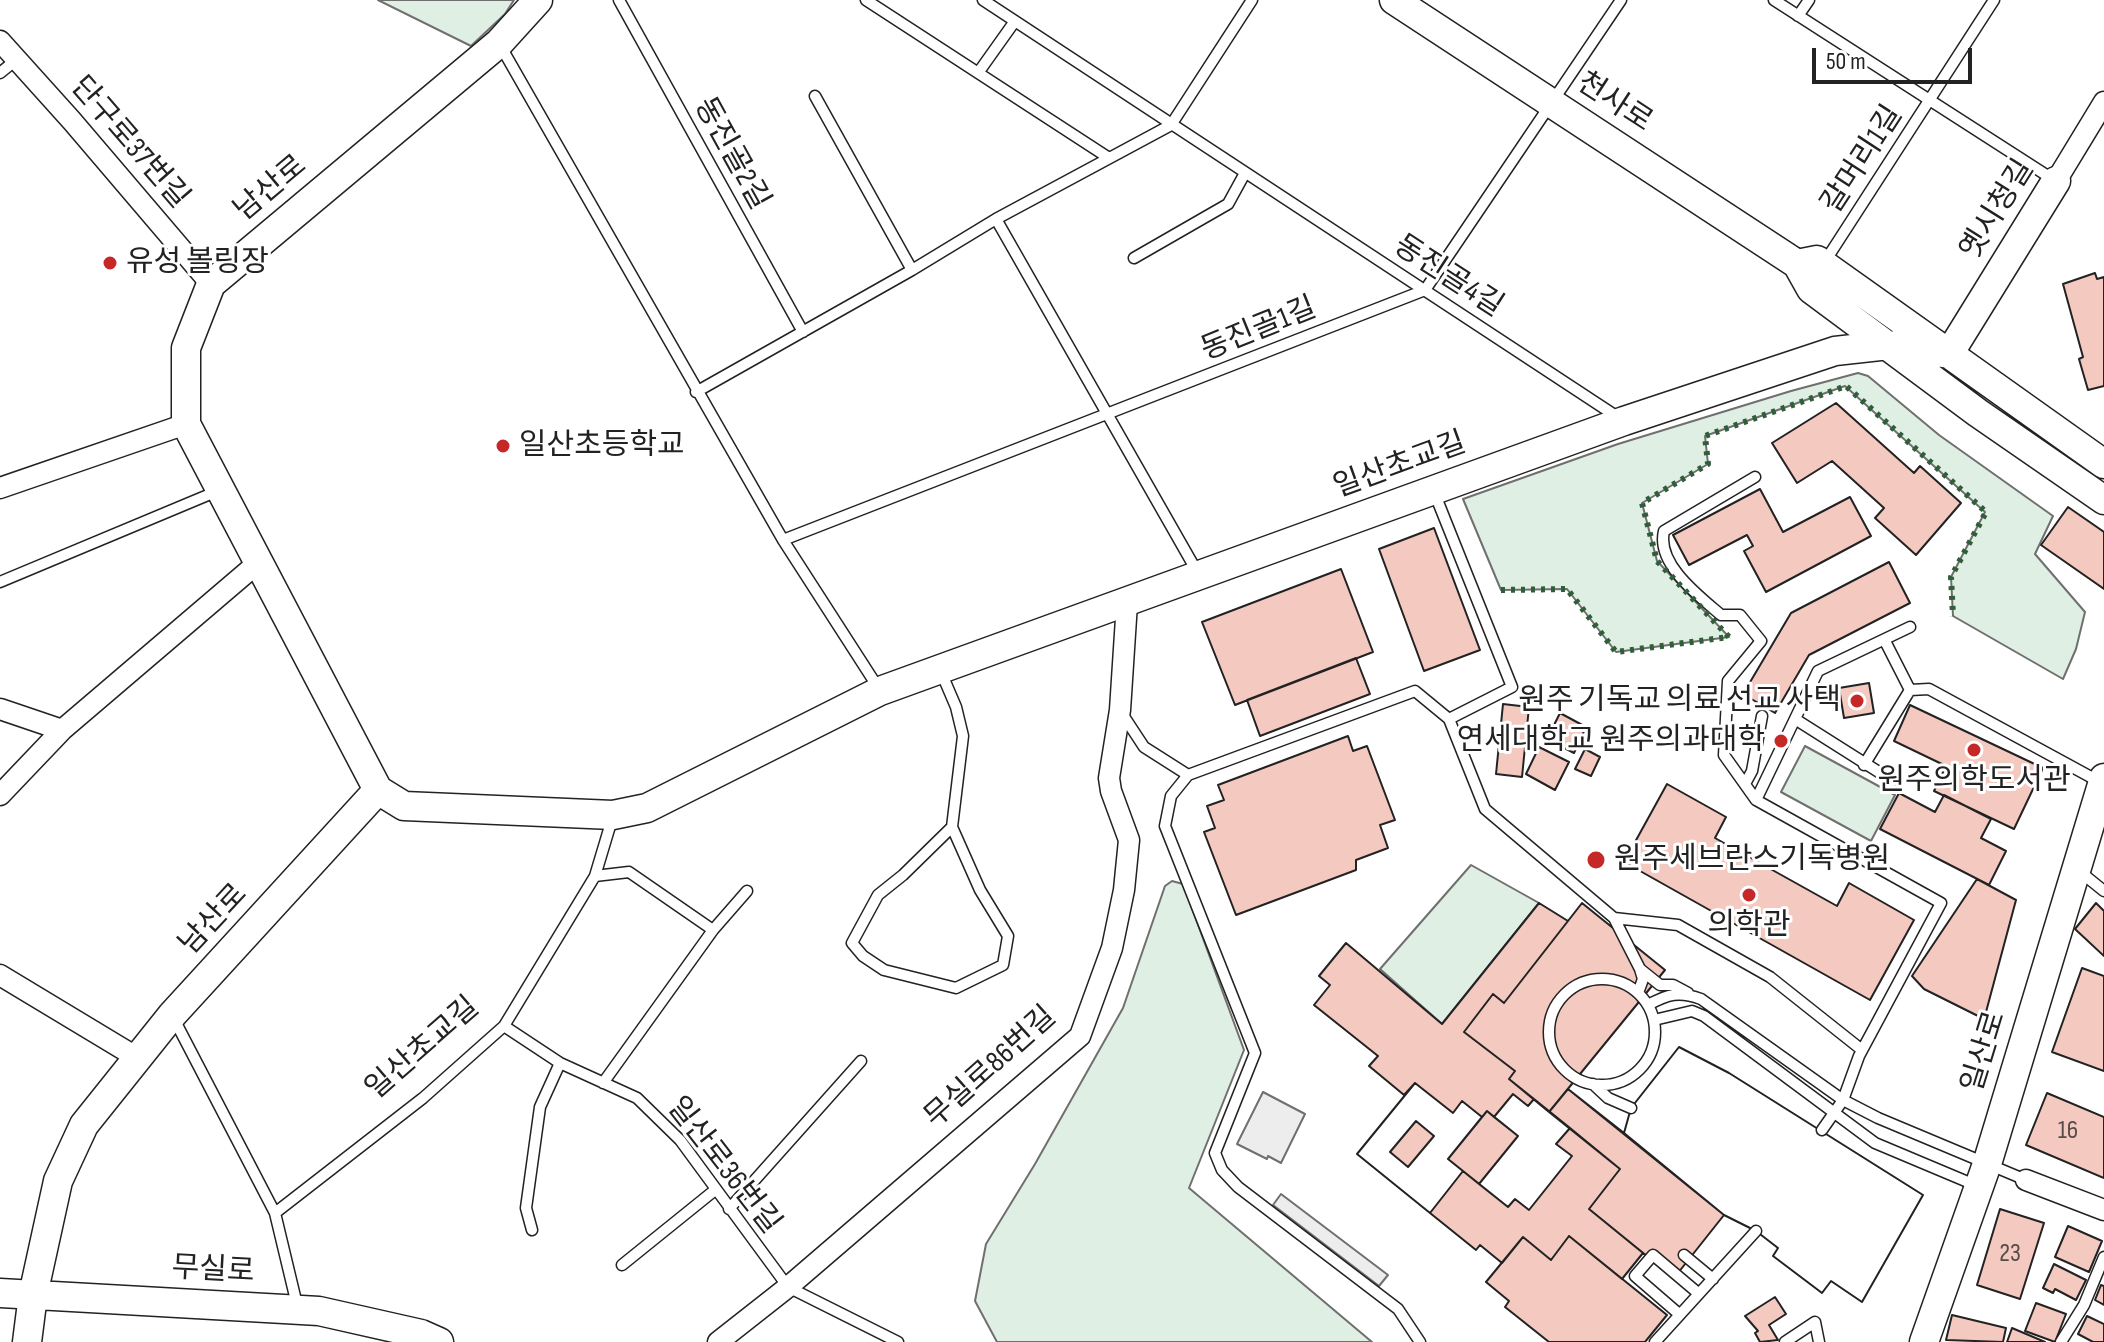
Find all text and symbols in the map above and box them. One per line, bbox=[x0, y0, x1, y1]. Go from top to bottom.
scale bar bbox=[1816, 32, 1976, 82]
text: 50 m bbox=[1826, 47, 1866, 76]
street label: 천사로 bbox=[1569, 65, 1659, 141]
street label: 단구로37번길 bbox=[62, 70, 196, 216]
street label: 동진골2길 bbox=[685, 92, 777, 216]
street label: 갈머리1길 bbox=[1815, 99, 1911, 221]
street label: 남산로 bbox=[228, 149, 314, 229]
street label: 옛시청길 bbox=[1953, 154, 2043, 266]
street label: 동진골4길 bbox=[1387, 228, 1509, 326]
place label: 유성 볼링장 bbox=[126, 245, 269, 281]
marker: 유성 볼링장 bbox=[101, 254, 119, 272]
street label: 동진골1길 bbox=[1196, 291, 1322, 369]
street label: 일산초교길 bbox=[1329, 425, 1471, 507]
place label: 일산초등학교 bbox=[519, 428, 685, 464]
marker: 일산초등학교 bbox=[494, 437, 512, 455]
place label: 원주 기독교 의료 선교 사택 bbox=[1518, 683, 1841, 719]
marker: 원주 기독교 의료 선교 사택 bbox=[1848, 692, 1866, 710]
place label: 연세대학교 원주의과대학 bbox=[1457, 723, 1765, 759]
marker: 연세대학교 원주의과대학 bbox=[1772, 732, 1790, 750]
marker: 원주의학도서관 bbox=[1965, 741, 1983, 759]
place label: 원주의학도서관 bbox=[1877, 763, 2071, 799]
place label: 원주세브란스기독병원 bbox=[1614, 842, 1890, 878]
marker: 원주세브란스기독병원 bbox=[1585, 849, 1607, 871]
street label: 남산로 bbox=[173, 877, 255, 963]
marker: 의학관 bbox=[1740, 886, 1758, 904]
place label: 의학관 bbox=[1708, 908, 1790, 944]
street label: 일산초교길 bbox=[359, 990, 487, 1108]
street label: 무실로86번길 bbox=[918, 1000, 1064, 1136]
street label: 일산로 bbox=[1956, 1007, 2014, 1097]
street label: 일산로36번길 bbox=[658, 1090, 788, 1242]
house number: 16 bbox=[2058, 1115, 2078, 1147]
house number: 23 bbox=[1999, 1238, 2021, 1270]
street label: 무실로 bbox=[171, 1251, 255, 1291]

